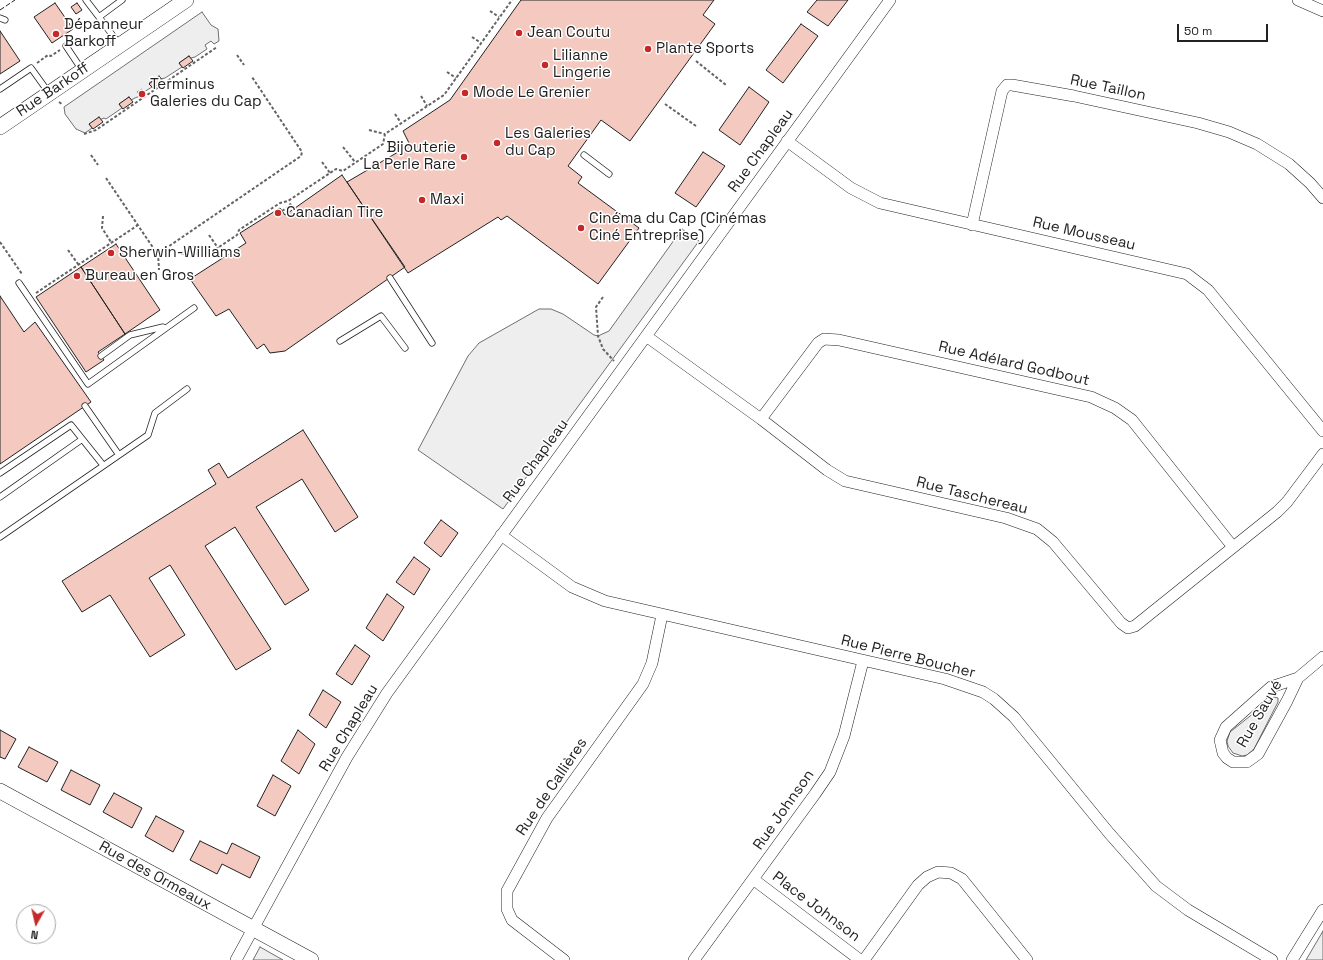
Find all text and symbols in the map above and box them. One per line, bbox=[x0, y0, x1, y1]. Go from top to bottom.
place label: Dépanneur Barkoff bbox=[64, 16, 143, 51]
scale bar bbox=[1179, 16, 1270, 42]
text: 50 m bbox=[1184, 23, 1212, 39]
place label: Jean Coutu bbox=[527, 24, 610, 42]
marker: Jean Coutu bbox=[514, 28, 524, 38]
marker: Dépanneur Barkoff bbox=[51, 29, 61, 39]
place label: Plante Sports bbox=[656, 40, 754, 58]
marker: Plante Sports bbox=[643, 44, 653, 54]
place label: Lilianne Lingerie bbox=[553, 47, 611, 82]
street label: Rue Barkoff bbox=[13, 59, 93, 121]
marker: Lilianne Lingerie bbox=[540, 60, 550, 70]
street label: Rue Taillon bbox=[1068, 71, 1148, 105]
place label: Terminus Galeries du Cap bbox=[150, 76, 262, 111]
place label: Mode Le Grenier bbox=[473, 84, 590, 102]
marker: Mode Le Grenier bbox=[460, 88, 470, 98]
marker: Terminus Galeries du Cap bbox=[137, 89, 147, 99]
street label: Rue Chapleau bbox=[725, 106, 797, 196]
place label: Les Galeries du Cap bbox=[505, 125, 591, 160]
marker: Les Galeries du Cap bbox=[492, 138, 502, 148]
place label: Bijouterie La Perle Rare bbox=[363, 139, 456, 174]
marker: Bijouterie La Perle Rare bbox=[459, 152, 469, 162]
place label: Maxi bbox=[430, 191, 464, 209]
marker: Maxi bbox=[417, 195, 427, 205]
place label: Canadian Tire bbox=[286, 204, 384, 222]
marker: Canadian Tire bbox=[273, 208, 283, 218]
place label: Cinéma du Cap (Cinémas Ciné Entreprise) bbox=[589, 210, 767, 245]
street label: Rue Mousseau bbox=[1031, 213, 1137, 255]
marker: Cinéma du Cap (Cinémas Ciné Entreprise) bbox=[576, 223, 586, 233]
place label: Sherwin-Williams bbox=[119, 244, 241, 262]
marker: Sherwin-Williams bbox=[106, 248, 116, 258]
place label: Bureau en Gros bbox=[85, 267, 194, 285]
marker: Bureau en Gros bbox=[72, 271, 82, 281]
street label: Rue Adélard Godbout bbox=[937, 338, 1091, 390]
street label: Rue Chapleau bbox=[500, 416, 572, 506]
street label: Rue Taschereau bbox=[914, 473, 1030, 519]
street label: Rue Pierre Boucher bbox=[839, 632, 977, 682]
street label: Rue Sauvé bbox=[1233, 677, 1287, 751]
street label: Rue Chapleau bbox=[316, 681, 382, 775]
street label: Rue de Callières bbox=[513, 735, 591, 839]
street label: Rue Johnson bbox=[750, 766, 818, 854]
street label: Rue des Ormeaux bbox=[96, 838, 214, 914]
street label: Place Johnson bbox=[769, 868, 863, 946]
north arrow bbox=[16, 904, 56, 944]
text: N bbox=[30, 927, 39, 942]

